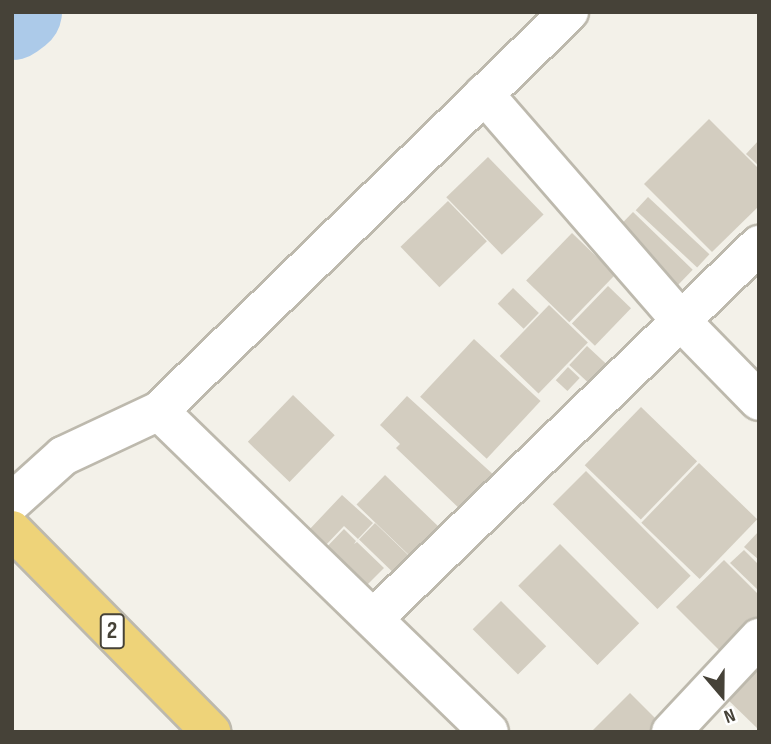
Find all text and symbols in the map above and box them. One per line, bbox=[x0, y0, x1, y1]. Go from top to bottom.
road number: 2 bbox=[98, 610, 126, 652]
north arrow bbox=[687, 660, 757, 730]
text: N bbox=[721, 703, 738, 728]

